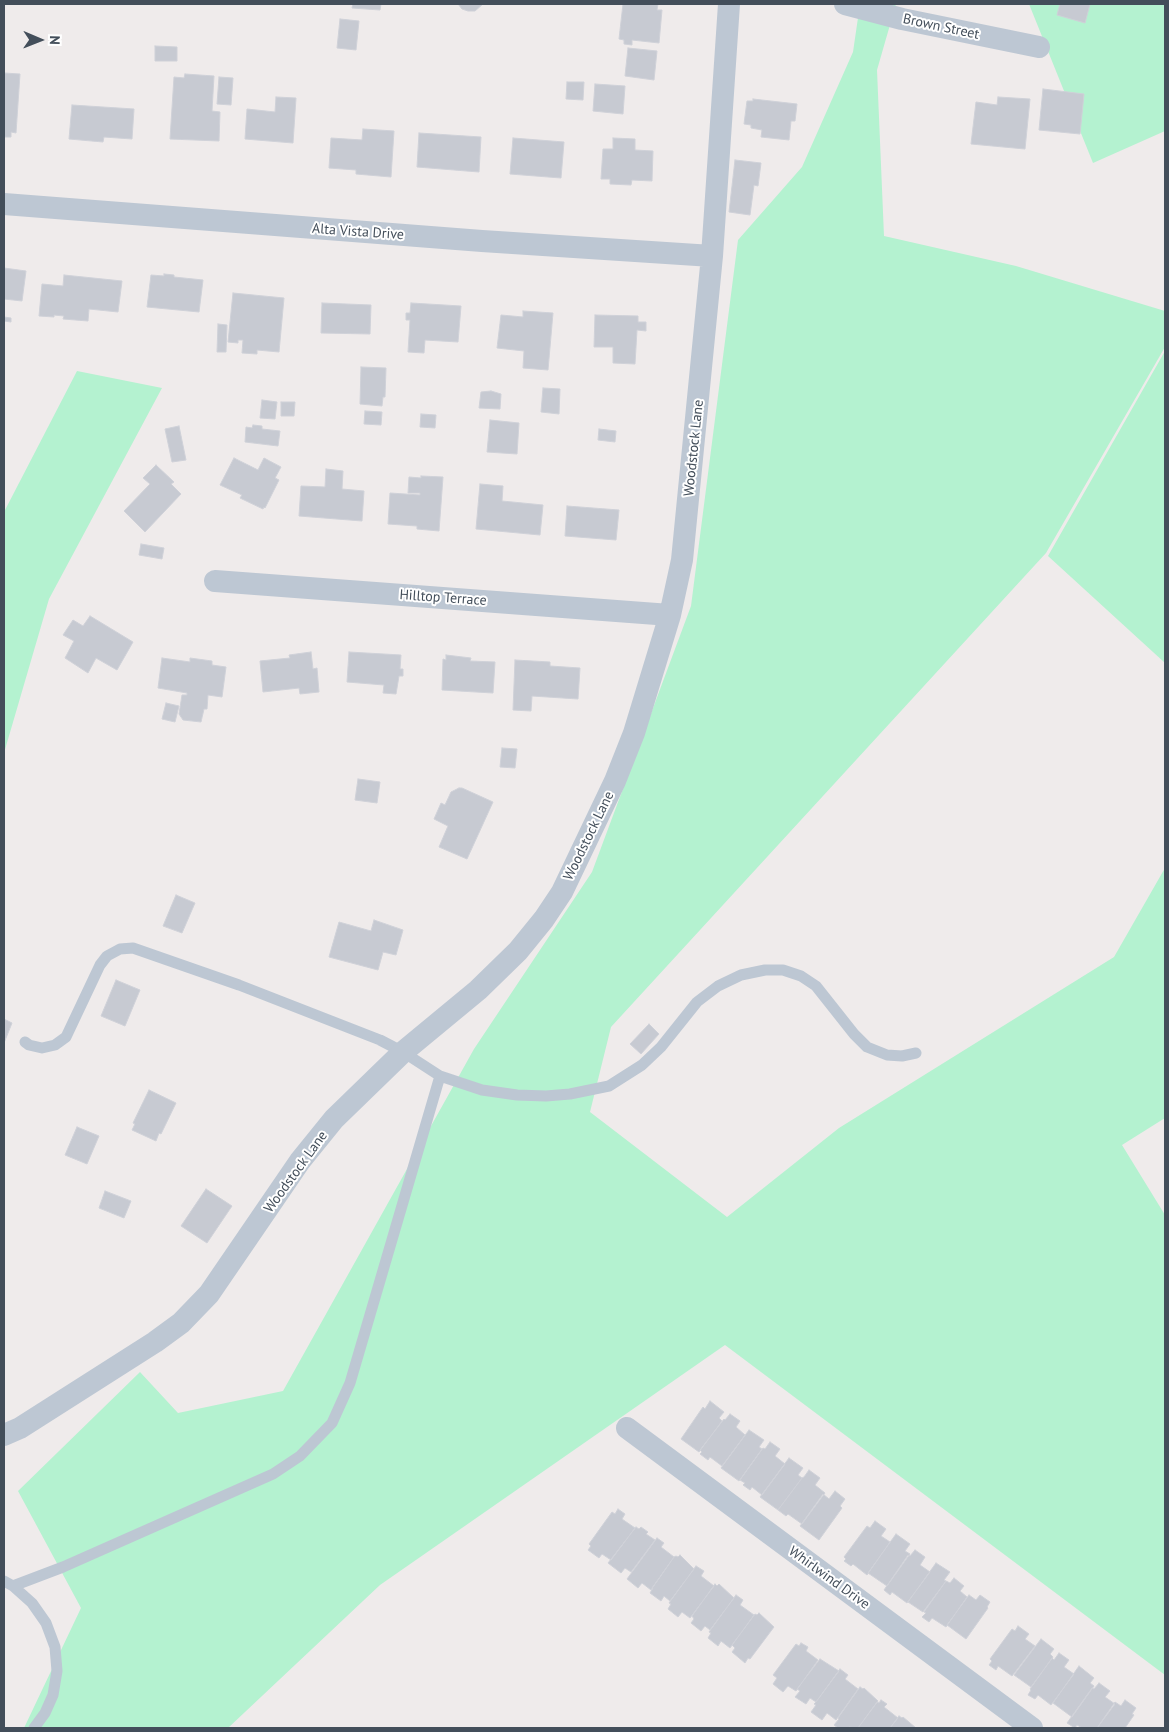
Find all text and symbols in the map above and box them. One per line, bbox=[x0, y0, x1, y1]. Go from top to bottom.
street label: Brown Street bbox=[901, 11, 981, 43]
north arrow bbox=[15, 15, 65, 65]
text: N bbox=[46, 35, 64, 45]
street label: Alta Vista Drive bbox=[311, 220, 405, 244]
street label: Woodstock Lane bbox=[681, 399, 707, 497]
street label: Hilltop Terrace bbox=[399, 587, 487, 609]
street label: Woodstock Lane bbox=[560, 789, 618, 883]
street label: Woodstock Lane bbox=[261, 1128, 331, 1216]
street label: Whirlwind Drive bbox=[785, 1543, 873, 1613]

